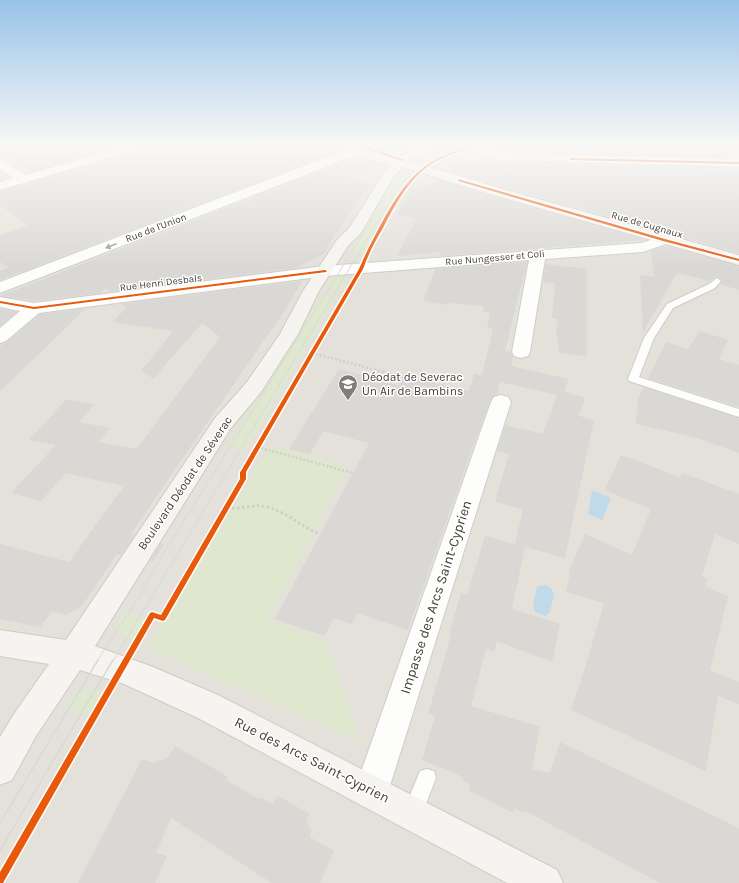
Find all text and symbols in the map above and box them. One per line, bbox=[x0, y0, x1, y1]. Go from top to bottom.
street label: Rue de Cugnaux bbox=[610, 209, 684, 241]
street label: Rue de l'Union bbox=[124, 211, 188, 245]
one-way arrow bbox=[104, 243, 116, 249]
street label: Rue Nungesser et Coli bbox=[445, 248, 545, 268]
street label: Rue Henri Desbals bbox=[119, 272, 203, 294]
place label: Déodat de Severac Un Air de Bambins bbox=[362, 370, 463, 398]
school or university icon: Déodat de Severac Un Air de Bambins bbox=[337, 373, 359, 401]
street label: Boulevard Déodat de Séverac bbox=[135, 413, 235, 553]
street label: Impasse des Arcs Saint-Cyprien bbox=[397, 498, 475, 696]
street label: Rue des Arcs Saint-Cyprien bbox=[232, 713, 392, 807]

